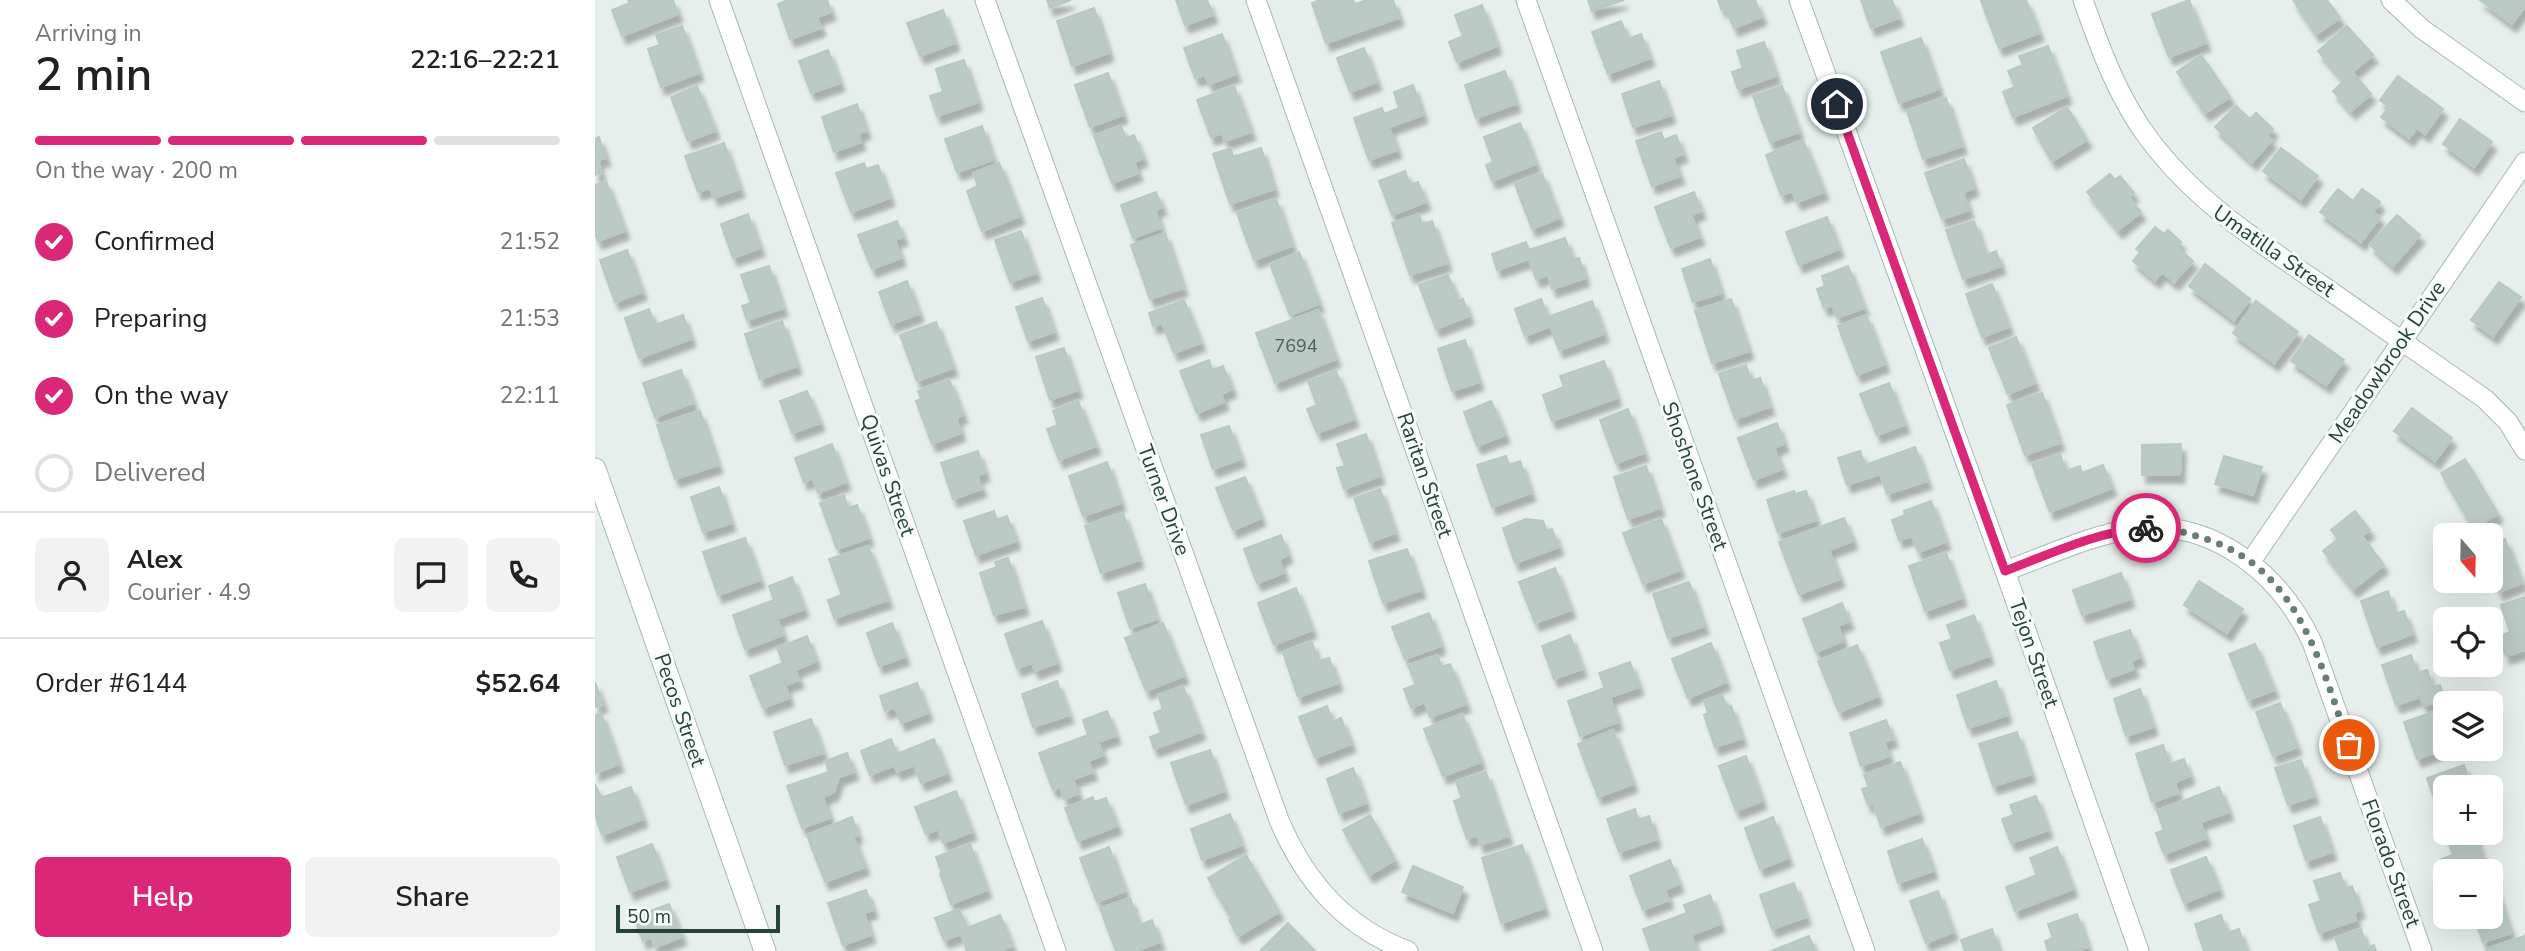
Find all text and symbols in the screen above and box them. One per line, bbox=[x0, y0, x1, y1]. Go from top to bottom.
text: Arriving in bbox=[35, 18, 142, 49]
text: 22:16–22:21 bbox=[410, 42, 560, 77]
text: 2 min bbox=[35, 43, 152, 106]
pin bbox=[1807, 74, 1867, 134]
icon: home bbox=[1818, 85, 1856, 123]
text: On the way · 200 m bbox=[35, 155, 238, 186]
street label: Umatilla Street bbox=[2207, 199, 2341, 304]
icon: check bbox=[35, 223, 73, 261]
text: Confirmed bbox=[94, 224, 215, 259]
text: 21:52 bbox=[500, 226, 560, 257]
street label: Meadowbrook Drive bbox=[2322, 275, 2452, 449]
icon: check bbox=[35, 300, 73, 338]
text: Preparing bbox=[94, 301, 207, 336]
text: 21:53 bbox=[500, 303, 560, 334]
house number: 7694 bbox=[1274, 334, 1318, 358]
icon: check bbox=[35, 377, 73, 415]
text: On the way bbox=[94, 378, 228, 413]
text: 22:11 bbox=[500, 380, 560, 411]
street label: Shoshone Street bbox=[1655, 398, 1735, 555]
street label: Raritan Street bbox=[1390, 409, 1460, 542]
street label: Quivas Street bbox=[854, 410, 922, 540]
street label: Turner Drive bbox=[1131, 441, 1197, 559]
text: Delivered bbox=[94, 455, 206, 490]
courier bbox=[2111, 493, 2181, 563]
icon: bike bbox=[2127, 509, 2165, 547]
north arrow bbox=[2433, 523, 2503, 593]
map controls bbox=[2433, 523, 2503, 929]
button: person bbox=[35, 538, 109, 612]
button: chat bbox=[394, 538, 468, 612]
button: phone bbox=[486, 538, 560, 612]
text: Alex bbox=[127, 542, 183, 577]
text: Courier · 4.9 bbox=[127, 577, 251, 608]
street label: Tejon Street bbox=[2002, 595, 2066, 712]
button: locate bbox=[2433, 607, 2503, 677]
street label: Pecos Street bbox=[648, 650, 713, 771]
text: Order #6144 bbox=[35, 666, 187, 701]
text: $52.64 bbox=[476, 666, 560, 701]
button: layers bbox=[2433, 691, 2503, 761]
pin bbox=[2319, 715, 2379, 775]
icon: bag bbox=[2330, 726, 2368, 764]
button: + bbox=[2433, 775, 2503, 845]
street label: Florado Street bbox=[2355, 795, 2427, 932]
button: Help bbox=[35, 857, 291, 937]
button: Share bbox=[305, 857, 560, 937]
button: − bbox=[2433, 859, 2503, 929]
scale bar bbox=[616, 902, 781, 934]
text: 50 m bbox=[627, 904, 671, 930]

